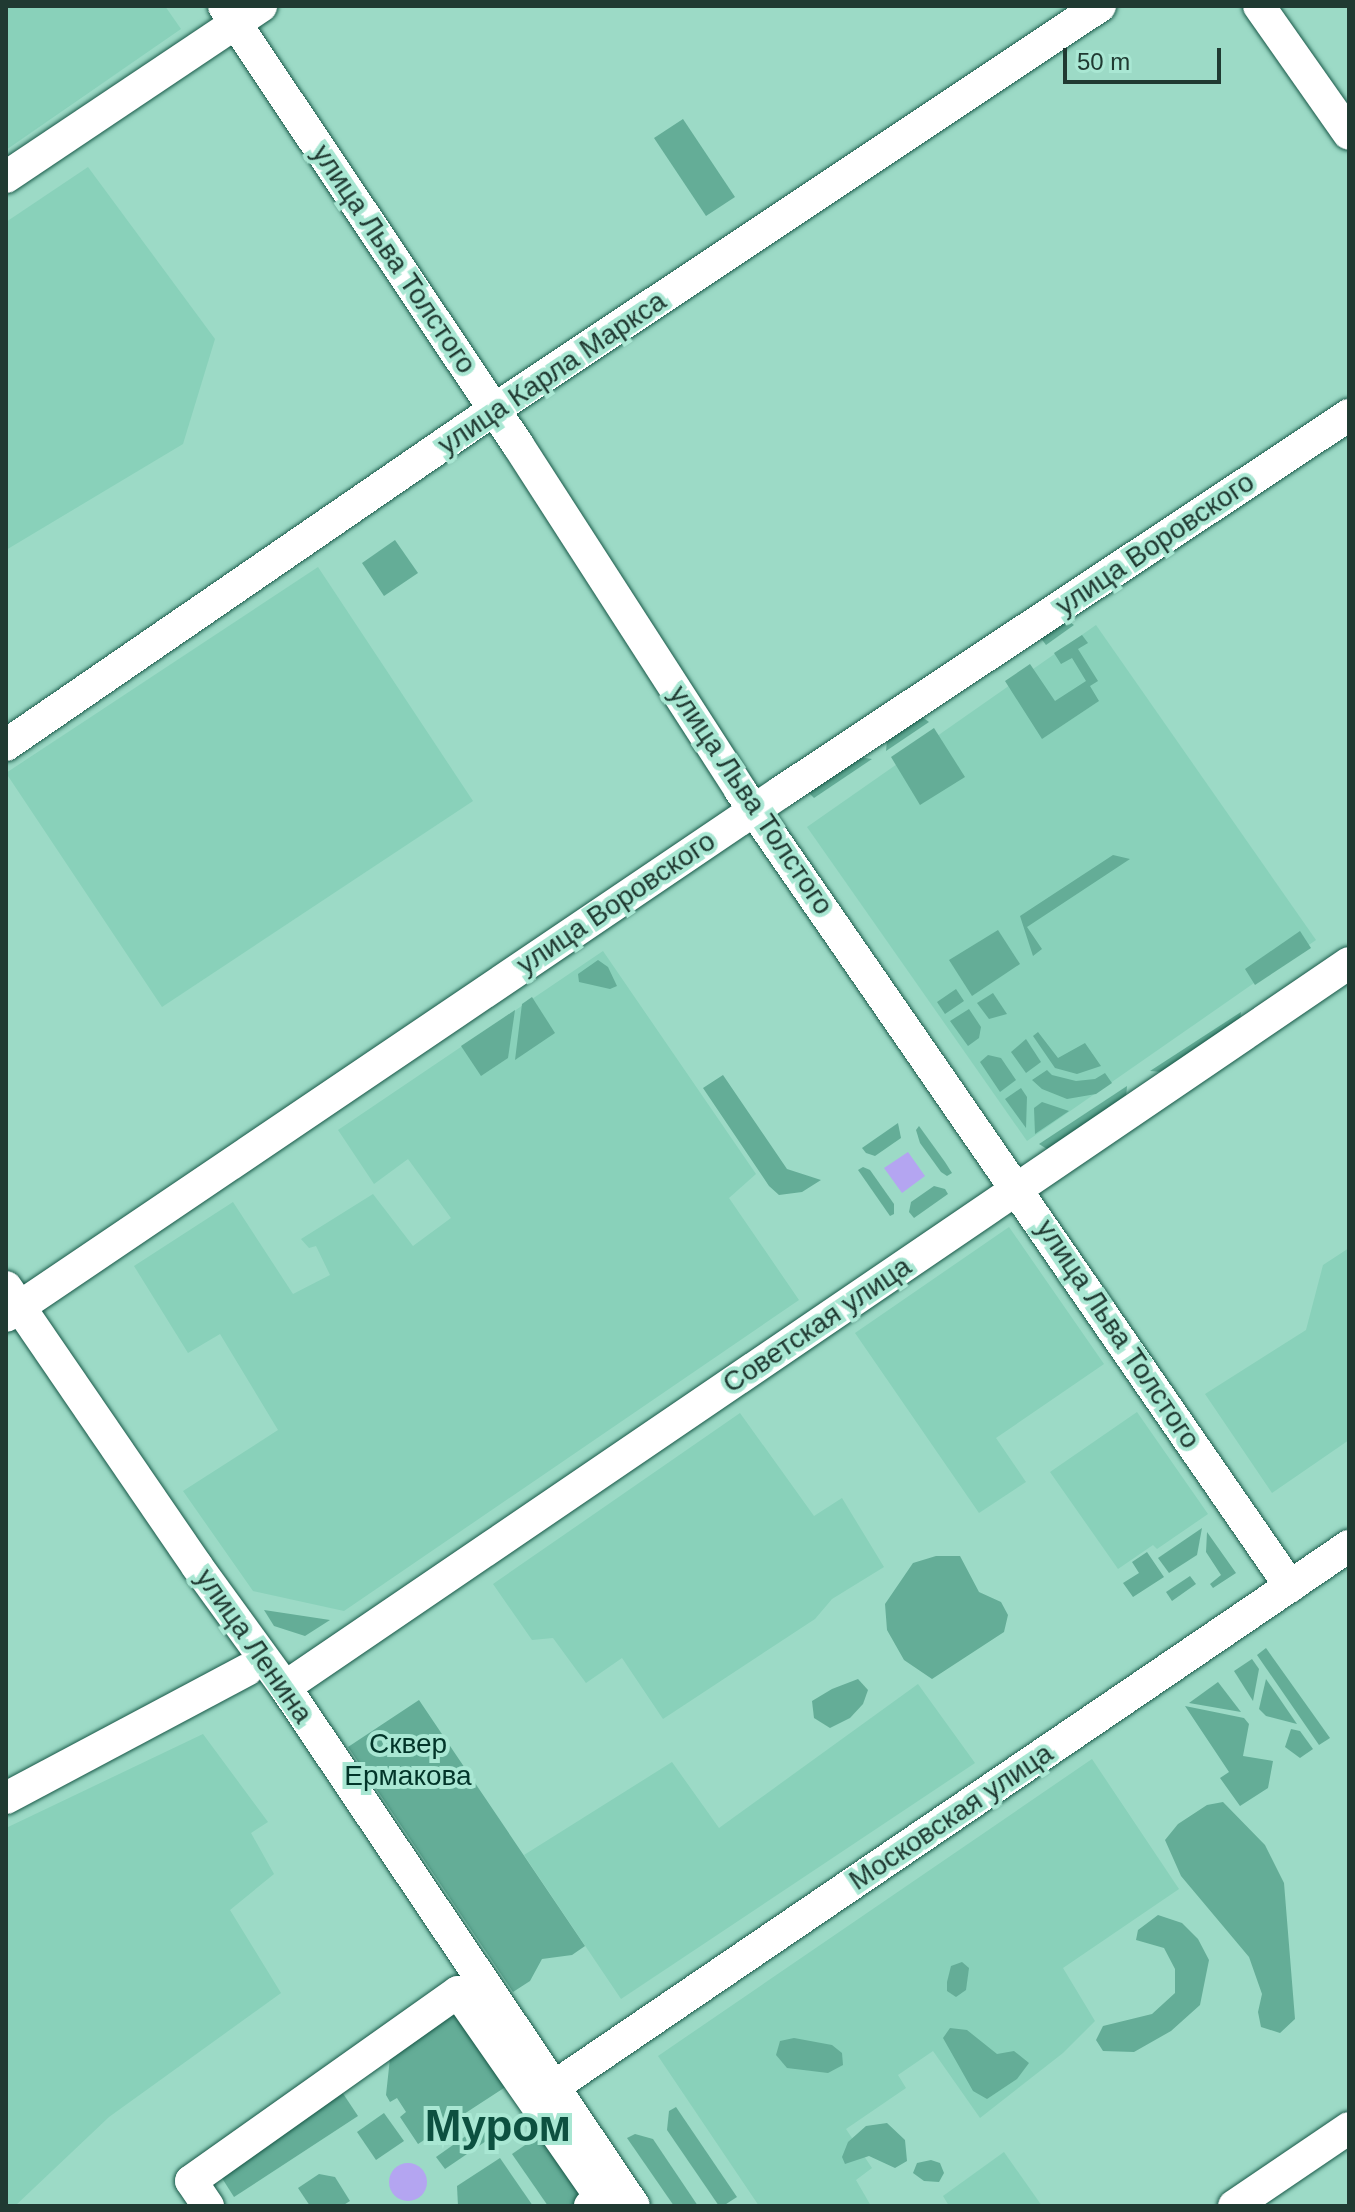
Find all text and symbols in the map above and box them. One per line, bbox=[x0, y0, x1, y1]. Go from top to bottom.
scale bar bbox=[1067, 32, 1225, 82]
text: 50 m bbox=[1077, 48, 1130, 75]
street label: улица Льва Толстого bbox=[305, 138, 483, 380]
street label: улица Карла Маркса bbox=[432, 284, 672, 462]
street label: улица Воровского bbox=[1049, 465, 1261, 623]
street label: улица Льва Толстого bbox=[662, 679, 840, 921]
street label: улица Воровского bbox=[510, 824, 722, 982]
street label: улица Льва Толстого bbox=[1029, 1213, 1207, 1455]
street label: Советская улица bbox=[716, 1250, 918, 1400]
street label: улица Ленина bbox=[188, 1562, 320, 1730]
park label: Сквер Ермакова bbox=[344, 1727, 472, 1793]
street label: Московская улица bbox=[843, 1736, 1059, 1898]
district label: Муром bbox=[425, 2100, 571, 2152]

